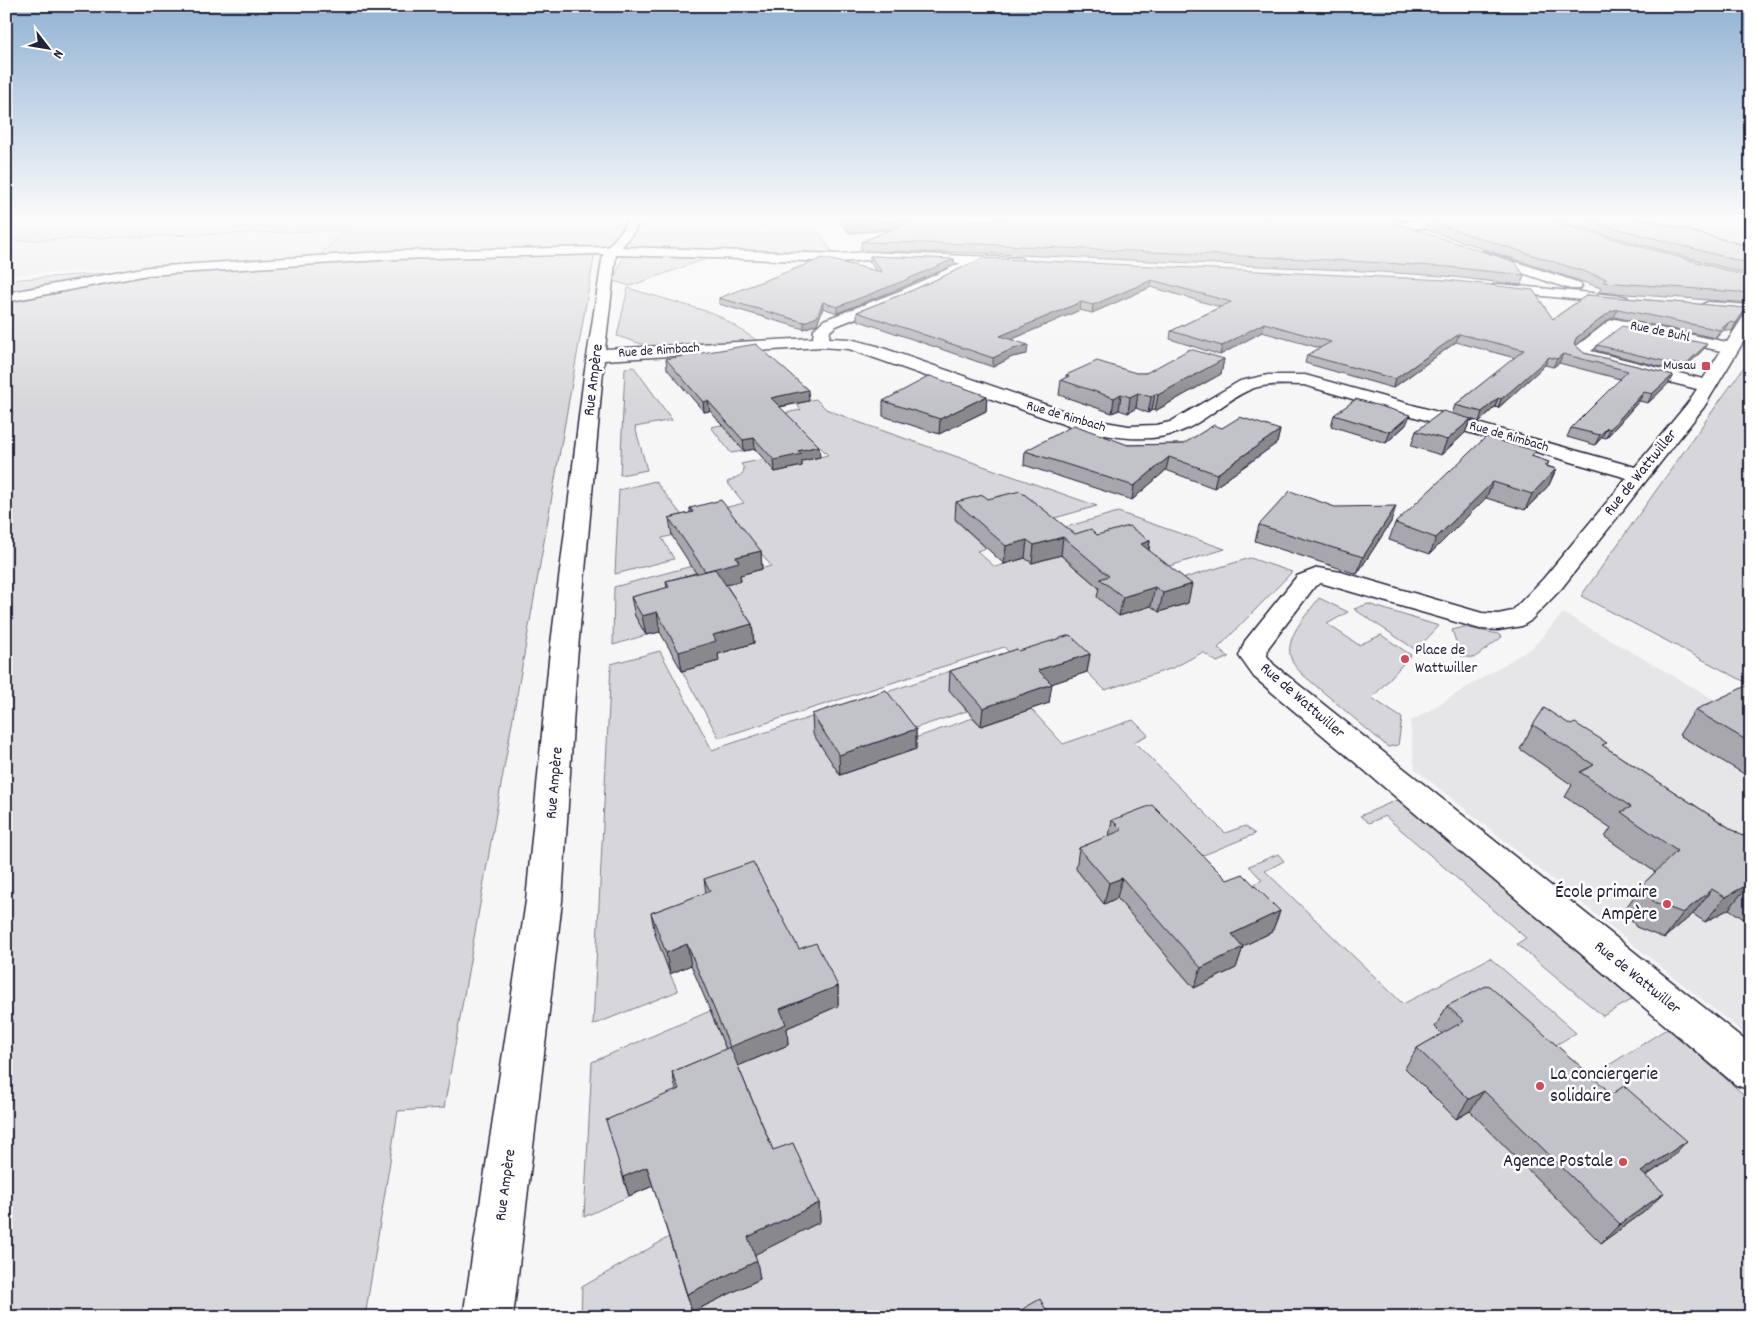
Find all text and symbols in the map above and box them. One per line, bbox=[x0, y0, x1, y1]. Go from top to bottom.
north arrow bbox=[22, 22, 72, 72]
text: N bbox=[47, 46, 68, 62]
street label: Rue de Buhl bbox=[1628, 316, 1692, 348]
street label: Rue de Rimbach bbox=[617, 338, 701, 364]
street label: Rue Ampère bbox=[578, 343, 610, 417]
place label: Musau bbox=[1663, 356, 1696, 376]
marker: Musau bbox=[1700, 360, 1712, 372]
street label: Rue de Rimbach bbox=[1024, 396, 1108, 438]
street label: Rue de Rimbach bbox=[1467, 416, 1551, 458]
street label: Rue de Wattwiller bbox=[1599, 425, 1683, 521]
place label: Place de Wattwiller bbox=[1415, 639, 1477, 680]
marker: Place de Wattwiller bbox=[1399, 653, 1411, 665]
street label: Rue de Wattwiller bbox=[1254, 658, 1350, 744]
street label: Rue Ampère bbox=[540, 746, 570, 820]
place label: École primaire Ampère bbox=[1555, 880, 1657, 929]
marker: École primaire Ampère bbox=[1661, 898, 1673, 910]
street label: Rue de Wattwiller bbox=[1589, 936, 1685, 1020]
place label: La conciergerie solidaire bbox=[1550, 1062, 1658, 1111]
marker: La conciergerie solidaire bbox=[1534, 1080, 1546, 1092]
street label: Rue Ampère bbox=[490, 1148, 522, 1222]
place label: Agence Postale bbox=[1503, 1149, 1613, 1176]
marker: Agence Postale bbox=[1617, 1156, 1629, 1168]

